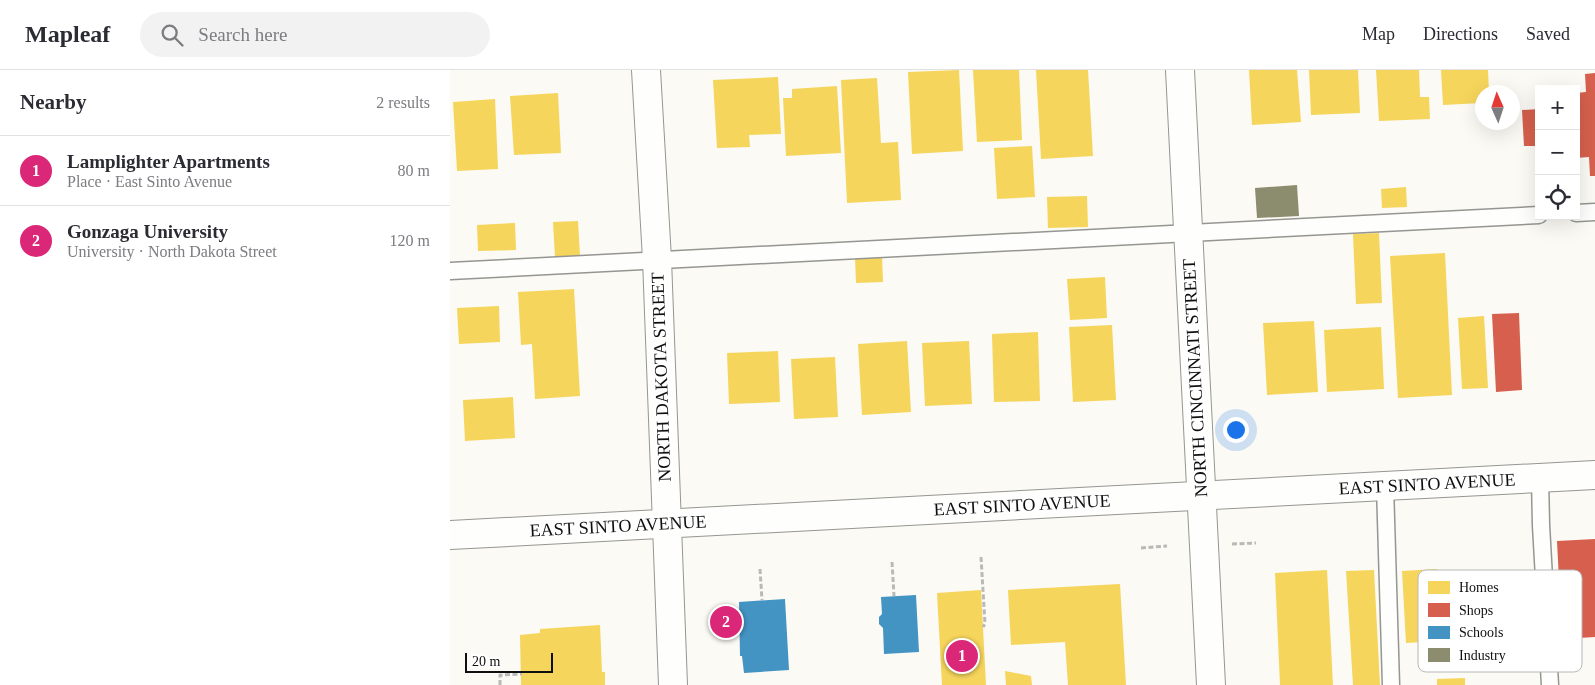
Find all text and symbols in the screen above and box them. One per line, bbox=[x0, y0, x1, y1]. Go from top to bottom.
search box bbox=[140, 12, 490, 57]
text: Mapleaf bbox=[25, 21, 110, 47]
icon: search bbox=[158, 21, 186, 49]
text: Search here bbox=[198, 24, 287, 45]
text: Map bbox=[1362, 24, 1395, 44]
text: Directions bbox=[1423, 24, 1498, 44]
text: Saved bbox=[1526, 24, 1570, 44]
north arrow bbox=[1475, 85, 1520, 130]
map controls bbox=[1535, 85, 1580, 220]
button: + bbox=[1535, 85, 1580, 130]
text: Nearby bbox=[20, 90, 87, 114]
text: 2 results bbox=[376, 94, 430, 111]
button: − bbox=[1535, 130, 1580, 175]
text: Lamplighter Apartments bbox=[67, 151, 270, 172]
text: 1 bbox=[32, 162, 40, 179]
text: 80 m bbox=[398, 162, 430, 179]
text: Place · East Sinto Avenue bbox=[67, 173, 232, 190]
button: locate bbox=[1535, 175, 1580, 220]
text: Gonzaga University bbox=[67, 221, 228, 242]
text: 2 bbox=[32, 232, 40, 249]
text: 120 m bbox=[390, 232, 430, 249]
text: University · North Dakota Street bbox=[67, 243, 277, 260]
street label: NORTH CINCINNATI STREET bbox=[1179, 258, 1211, 498]
street label: NORTH DAKOTA STREET bbox=[647, 272, 675, 482]
your location bbox=[1223, 417, 1249, 443]
street label: EAST SINTO AVENUE bbox=[1338, 469, 1516, 499]
street label: EAST SINTO AVENUE bbox=[933, 490, 1111, 520]
street label: EAST SINTO AVENUE bbox=[529, 511, 707, 541]
legend bbox=[1418, 570, 1582, 672]
text: Homes bbox=[1459, 580, 1499, 595]
pin: 2 bbox=[710, 603, 742, 641]
text: Shops bbox=[1459, 603, 1493, 618]
text: Schools bbox=[1459, 625, 1503, 640]
pin: 1 bbox=[946, 637, 978, 675]
text: Industry bbox=[1459, 648, 1506, 663]
scale bar bbox=[465, 650, 552, 673]
text: 20 m bbox=[472, 654, 500, 669]

